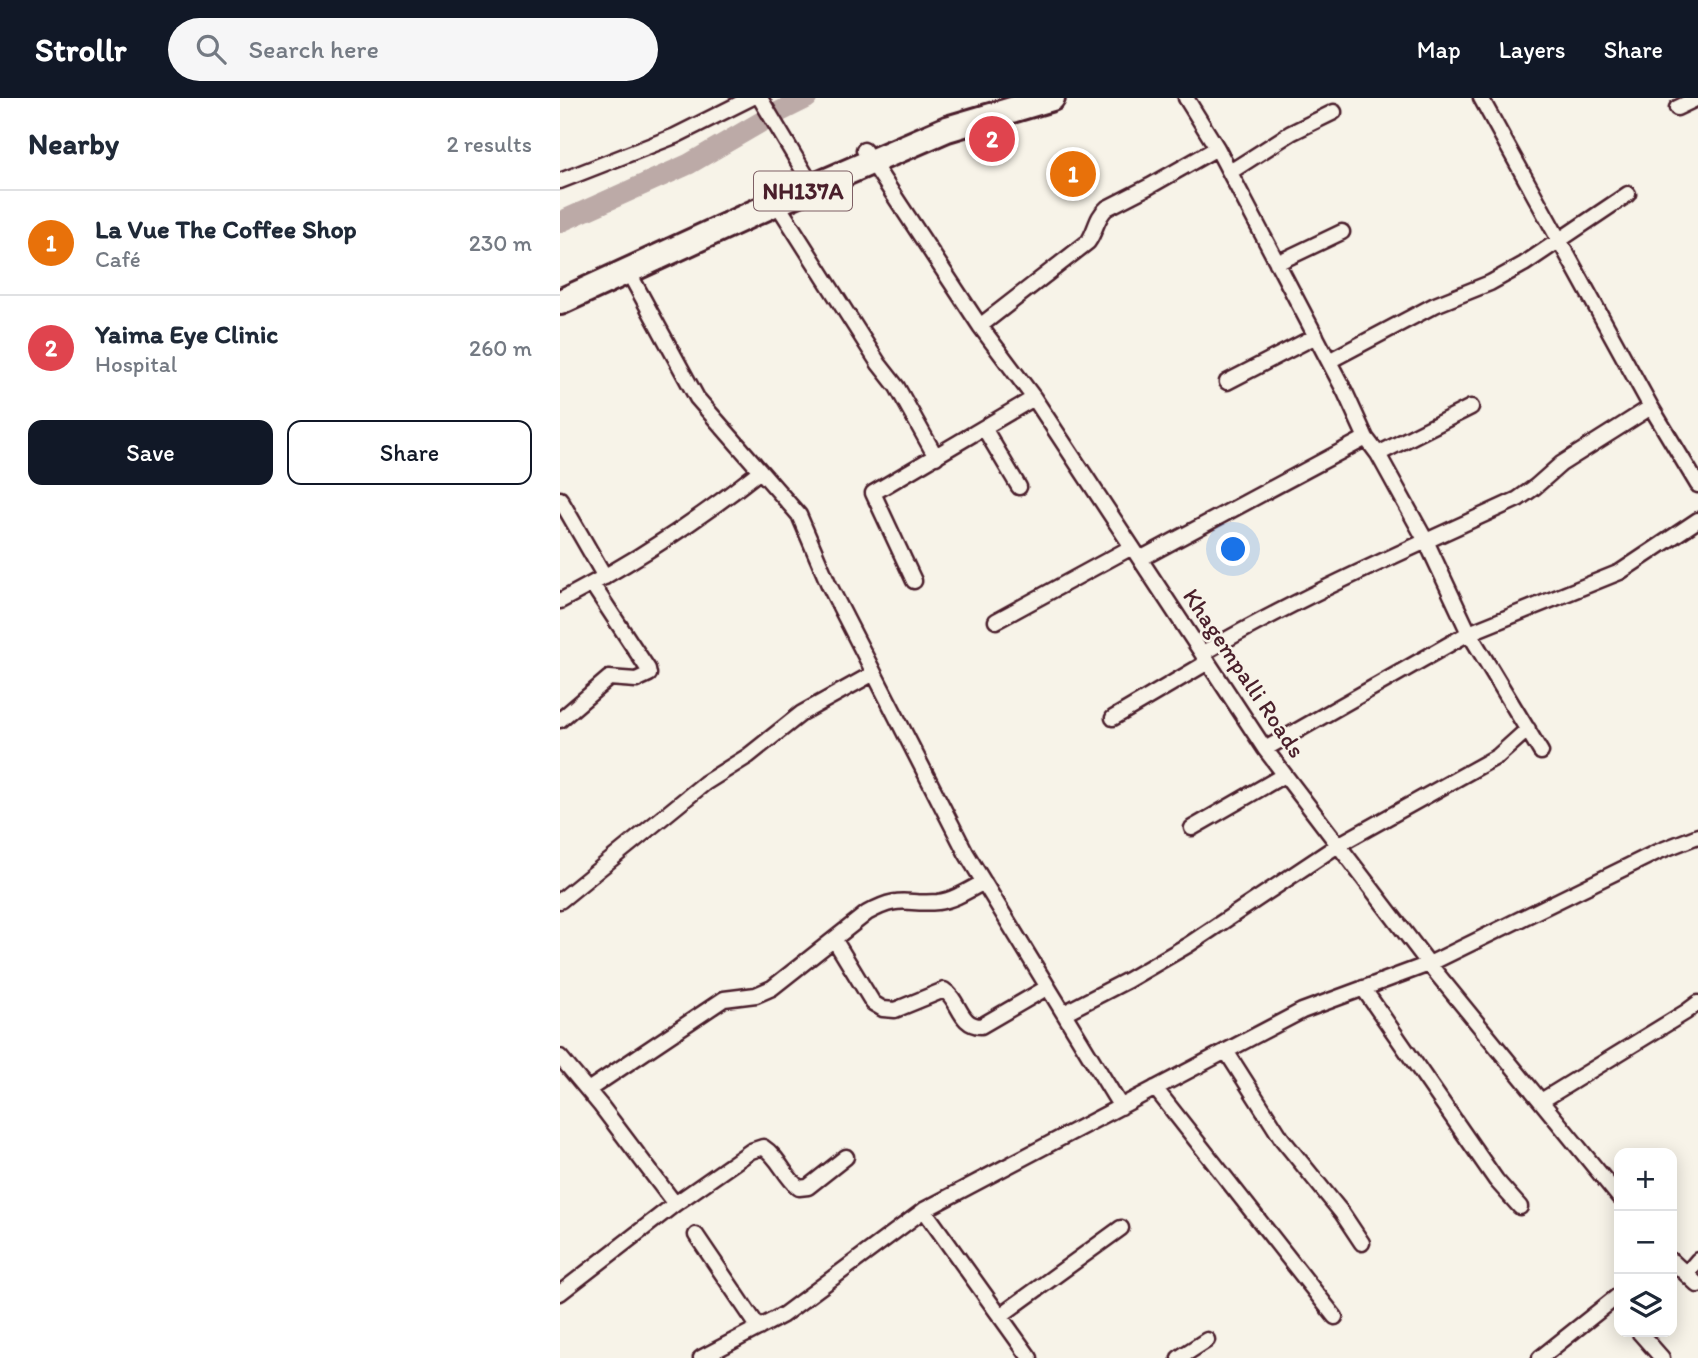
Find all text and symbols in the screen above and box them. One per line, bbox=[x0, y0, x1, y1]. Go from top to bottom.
search box bbox=[168, 18, 658, 81]
text: Strollr bbox=[35, 30, 126, 69]
icon: search bbox=[192, 30, 230, 68]
text: Search here bbox=[248, 33, 379, 65]
text: Map bbox=[1417, 35, 1461, 64]
text: Layers bbox=[1499, 35, 1566, 64]
text: Share bbox=[1604, 35, 1663, 64]
pin: 2 bbox=[969, 113, 1015, 165]
text: Nearby bbox=[28, 125, 119, 162]
text: 2 results bbox=[446, 130, 532, 158]
pin: 1 bbox=[1050, 148, 1096, 200]
road number: NH137A bbox=[754, 172, 852, 211]
text: La Vue The Coffee Shop bbox=[95, 213, 357, 245]
text: 1 bbox=[46, 229, 56, 257]
text: 230 m bbox=[469, 229, 532, 257]
text: Café bbox=[95, 245, 141, 273]
text: Yaima Eye Clinic bbox=[95, 318, 278, 350]
text: 2 bbox=[45, 334, 57, 362]
text: 260 m bbox=[469, 334, 532, 362]
text: Hospital bbox=[95, 350, 177, 378]
button: Save bbox=[28, 420, 273, 485]
button: Share bbox=[287, 420, 532, 485]
your location bbox=[1216, 532, 1250, 566]
street label: Khagempalli Roads bbox=[1177, 583, 1312, 763]
map controls bbox=[1614, 1148, 1677, 1337]
button: + bbox=[1614, 1148, 1677, 1211]
button: − bbox=[1614, 1211, 1677, 1274]
button: layers bbox=[1614, 1274, 1677, 1337]

